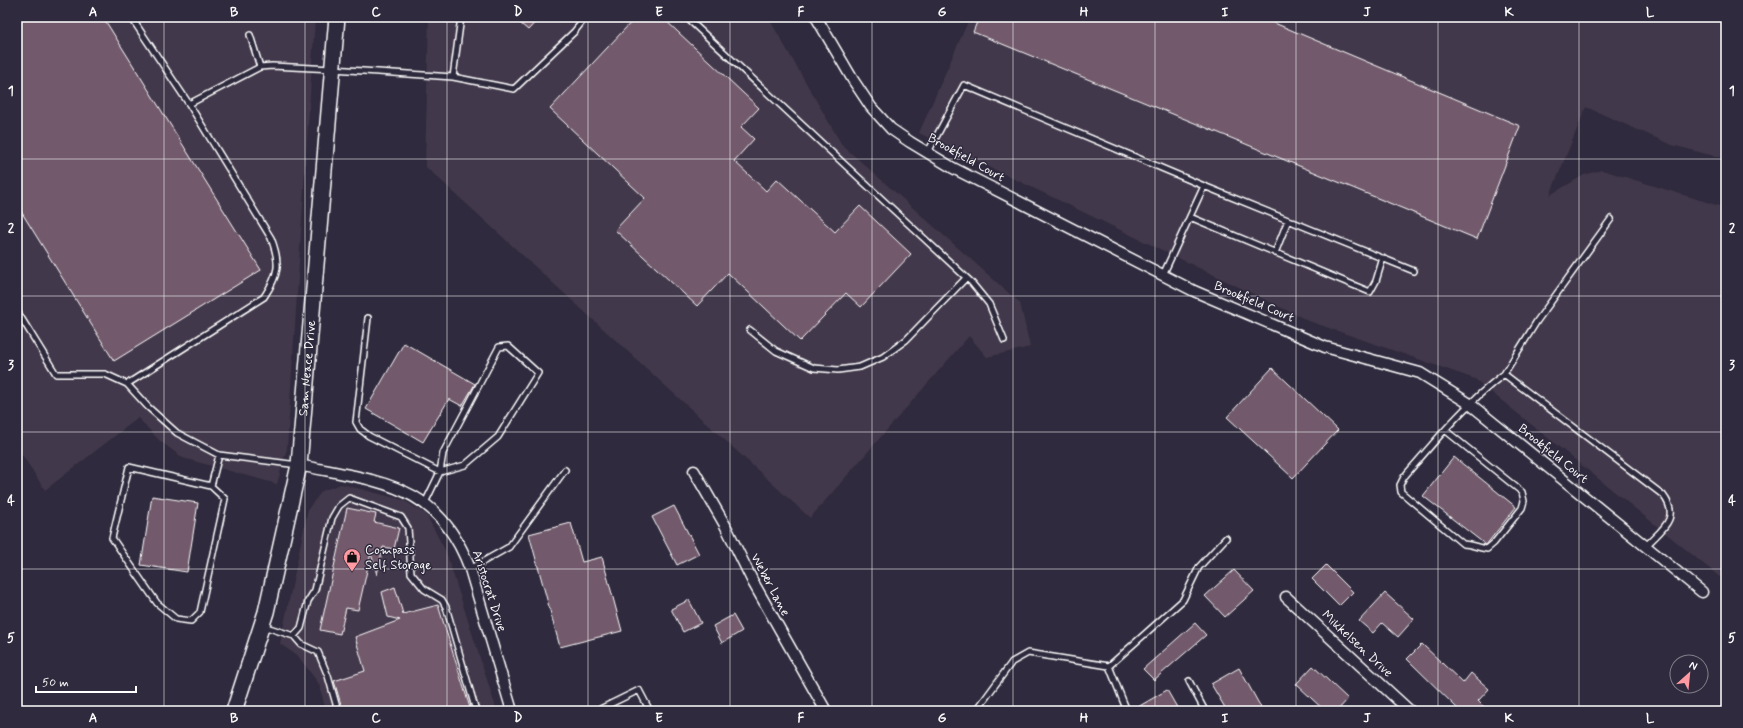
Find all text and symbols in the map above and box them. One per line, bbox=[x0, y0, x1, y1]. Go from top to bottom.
text: A bbox=[89, 4, 97, 21]
text: B bbox=[230, 4, 239, 21]
text: C bbox=[371, 4, 381, 21]
text: D bbox=[514, 4, 523, 21]
text: E bbox=[655, 4, 663, 21]
text: F bbox=[798, 4, 805, 21]
text: G bbox=[938, 4, 947, 21]
text: H bbox=[1080, 4, 1089, 21]
text: I bbox=[1222, 4, 1229, 21]
text: J bbox=[1363, 4, 1371, 21]
text: K bbox=[1504, 4, 1514, 21]
text: L bbox=[1646, 4, 1655, 21]
text: 1 bbox=[8, 83, 14, 100]
text: 1 bbox=[1729, 83, 1735, 100]
street label: Brookfield Court bbox=[925, 130, 1008, 186]
text: 2 bbox=[8, 220, 15, 237]
text: 2 bbox=[1729, 220, 1736, 237]
street label: Brookfield Court bbox=[1211, 277, 1297, 327]
street label: Sam Neace Drive bbox=[295, 319, 320, 417]
text: 3 bbox=[8, 357, 14, 374]
text: 3 bbox=[1729, 357, 1735, 374]
street label: Brookfield Court bbox=[1514, 421, 1592, 488]
text: 4 bbox=[7, 493, 15, 510]
text: 4 bbox=[1728, 493, 1736, 510]
place label: Compass Self Storage bbox=[365, 542, 431, 574]
shop icon: Compass Self Storage bbox=[342, 547, 362, 572]
street label: Aristocrat Drive bbox=[468, 548, 510, 634]
street label: Weber Lane bbox=[746, 551, 794, 619]
street label: Mikkelsen Drive bbox=[1318, 607, 1396, 681]
text: 5 bbox=[7, 630, 15, 647]
text: 5 bbox=[1728, 630, 1736, 647]
north arrow bbox=[1669, 654, 1709, 694]
text: N bbox=[1687, 658, 1700, 674]
scale bar bbox=[36, 668, 136, 694]
text: 50 m bbox=[42, 675, 69, 691]
text: A bbox=[89, 710, 97, 727]
text: B bbox=[230, 710, 239, 727]
text: C bbox=[371, 710, 381, 727]
text: D bbox=[514, 710, 523, 727]
text: E bbox=[655, 710, 663, 727]
text: F bbox=[798, 710, 805, 727]
text: G bbox=[938, 710, 947, 727]
text: H bbox=[1080, 710, 1089, 727]
text: I bbox=[1222, 710, 1229, 727]
text: J bbox=[1363, 710, 1371, 727]
text: K bbox=[1504, 710, 1514, 727]
text: L bbox=[1646, 710, 1655, 727]

